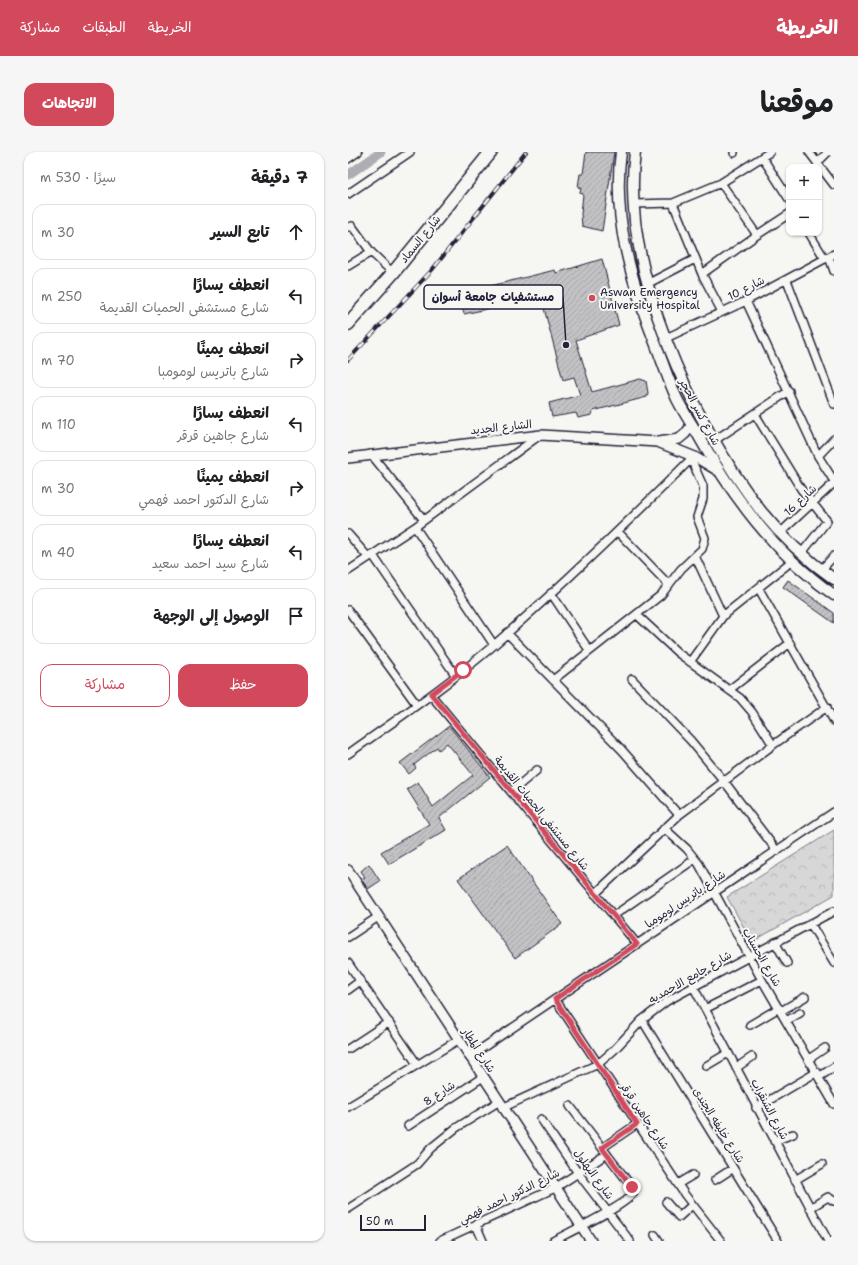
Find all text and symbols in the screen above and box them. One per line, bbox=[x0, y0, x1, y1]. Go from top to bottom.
text: الخريطة bbox=[776, 15, 838, 40]
text: مشاركة bbox=[20, 18, 60, 36]
text: الطبقات bbox=[82, 18, 126, 36]
text: الخريطة bbox=[148, 18, 191, 36]
button: الاتجاهات bbox=[24, 83, 114, 126]
text: موقعنا bbox=[760, 83, 834, 121]
map controls bbox=[786, 164, 822, 236]
button: + bbox=[786, 164, 822, 200]
text: 7 دقيقة bbox=[251, 166, 308, 188]
text: سيرًا · 530 m bbox=[40, 169, 116, 186]
button: − bbox=[786, 200, 822, 236]
street label: شارع السماد bbox=[396, 212, 445, 267]
icon: ahead bbox=[285, 221, 307, 243]
text: تابع السير bbox=[210, 222, 269, 242]
text: 30 m bbox=[41, 224, 75, 241]
street label: شارع 10 bbox=[725, 273, 768, 305]
text: انعطف يسارًا bbox=[193, 275, 269, 295]
icon: left bbox=[285, 285, 307, 307]
callout: مستشفيات جامعة أسوان bbox=[424, 285, 563, 309]
place label: Aswan Emergency University Hospital bbox=[600, 285, 700, 313]
text: 250 m bbox=[41, 288, 82, 305]
text: مستشفيات جامعة أسوان bbox=[432, 289, 554, 305]
marker: Aswan Emergency University Hospital bbox=[587, 293, 597, 303]
text: شارع مستشفى الحميات القديمة bbox=[100, 299, 269, 316]
text: انعطف يمينًا bbox=[197, 339, 269, 359]
icon: right bbox=[285, 349, 307, 371]
text: 70 m bbox=[41, 352, 75, 369]
text: شارع باتريس لومومبا bbox=[158, 363, 269, 380]
street label: شارع كسر الحجر bbox=[674, 375, 723, 449]
text: انعطف يسارًا bbox=[193, 403, 269, 423]
icon: left bbox=[285, 413, 307, 435]
text: 110 m bbox=[41, 416, 76, 433]
street label: الشارع الجديد bbox=[470, 417, 533, 439]
text: شارع جاهين قرقر bbox=[178, 427, 269, 444]
text: انعطف يمينًا bbox=[197, 467, 269, 487]
icon: right bbox=[285, 477, 307, 499]
text: 30 m bbox=[41, 480, 75, 497]
street label: شارع 16 bbox=[781, 481, 821, 520]
text: شارع الدكتور احمد فهمي bbox=[139, 491, 269, 508]
text: انعطف يسارًا bbox=[193, 531, 269, 551]
icon: left bbox=[285, 541, 307, 563]
text: 40 m bbox=[41, 544, 75, 561]
text: شارع سيد احمد سعيد bbox=[152, 555, 269, 572]
icon: arrive bbox=[285, 605, 307, 627]
text: الوصول إلى الوجهة bbox=[153, 606, 269, 626]
route start bbox=[454, 661, 472, 679]
button: مشاركة bbox=[40, 664, 170, 707]
button: حفظ bbox=[178, 664, 308, 707]
street label: شارع مستشفى الحميات القديمة bbox=[490, 753, 592, 874]
street label: شارع باتريس لومومبا bbox=[642, 867, 729, 933]
street label: شارع الحسناب bbox=[738, 925, 784, 990]
street label: شارع جامع الاحمديه bbox=[646, 948, 735, 1008]
street label: شارع المطار bbox=[457, 1024, 499, 1076]
street label: شارع الشنقراب bbox=[746, 1076, 792, 1143]
street label: شارع 8 bbox=[420, 1078, 459, 1110]
street label: شارع جاهين قرقر bbox=[615, 1079, 672, 1153]
street label: شارع خليفه الجندى bbox=[688, 1085, 748, 1166]
street label: شارع البهلول bbox=[569, 1146, 617, 1203]
street label: شارع الدكتور احمد فهمي bbox=[456, 1166, 563, 1230]
route end bbox=[623, 1178, 641, 1196]
scale bar bbox=[360, 1213, 426, 1232]
text: 50 m bbox=[366, 1214, 394, 1229]

